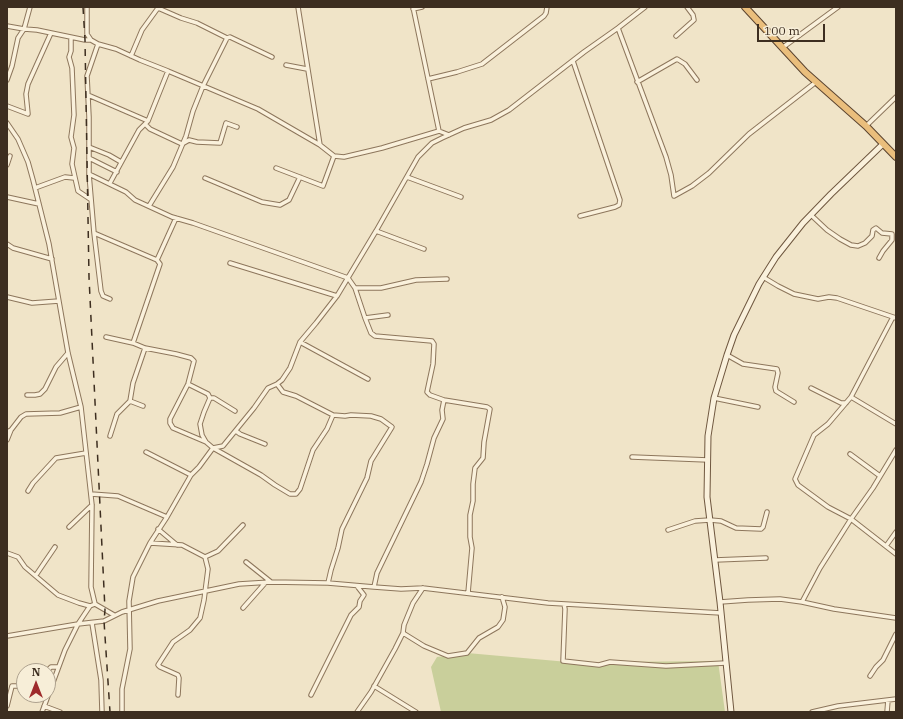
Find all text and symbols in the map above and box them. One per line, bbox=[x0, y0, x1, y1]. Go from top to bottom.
scale bar bbox=[759, 16, 827, 42]
text: 100 m bbox=[764, 23, 800, 38]
north arrow bbox=[16, 663, 56, 703]
text: N bbox=[32, 665, 40, 679]

